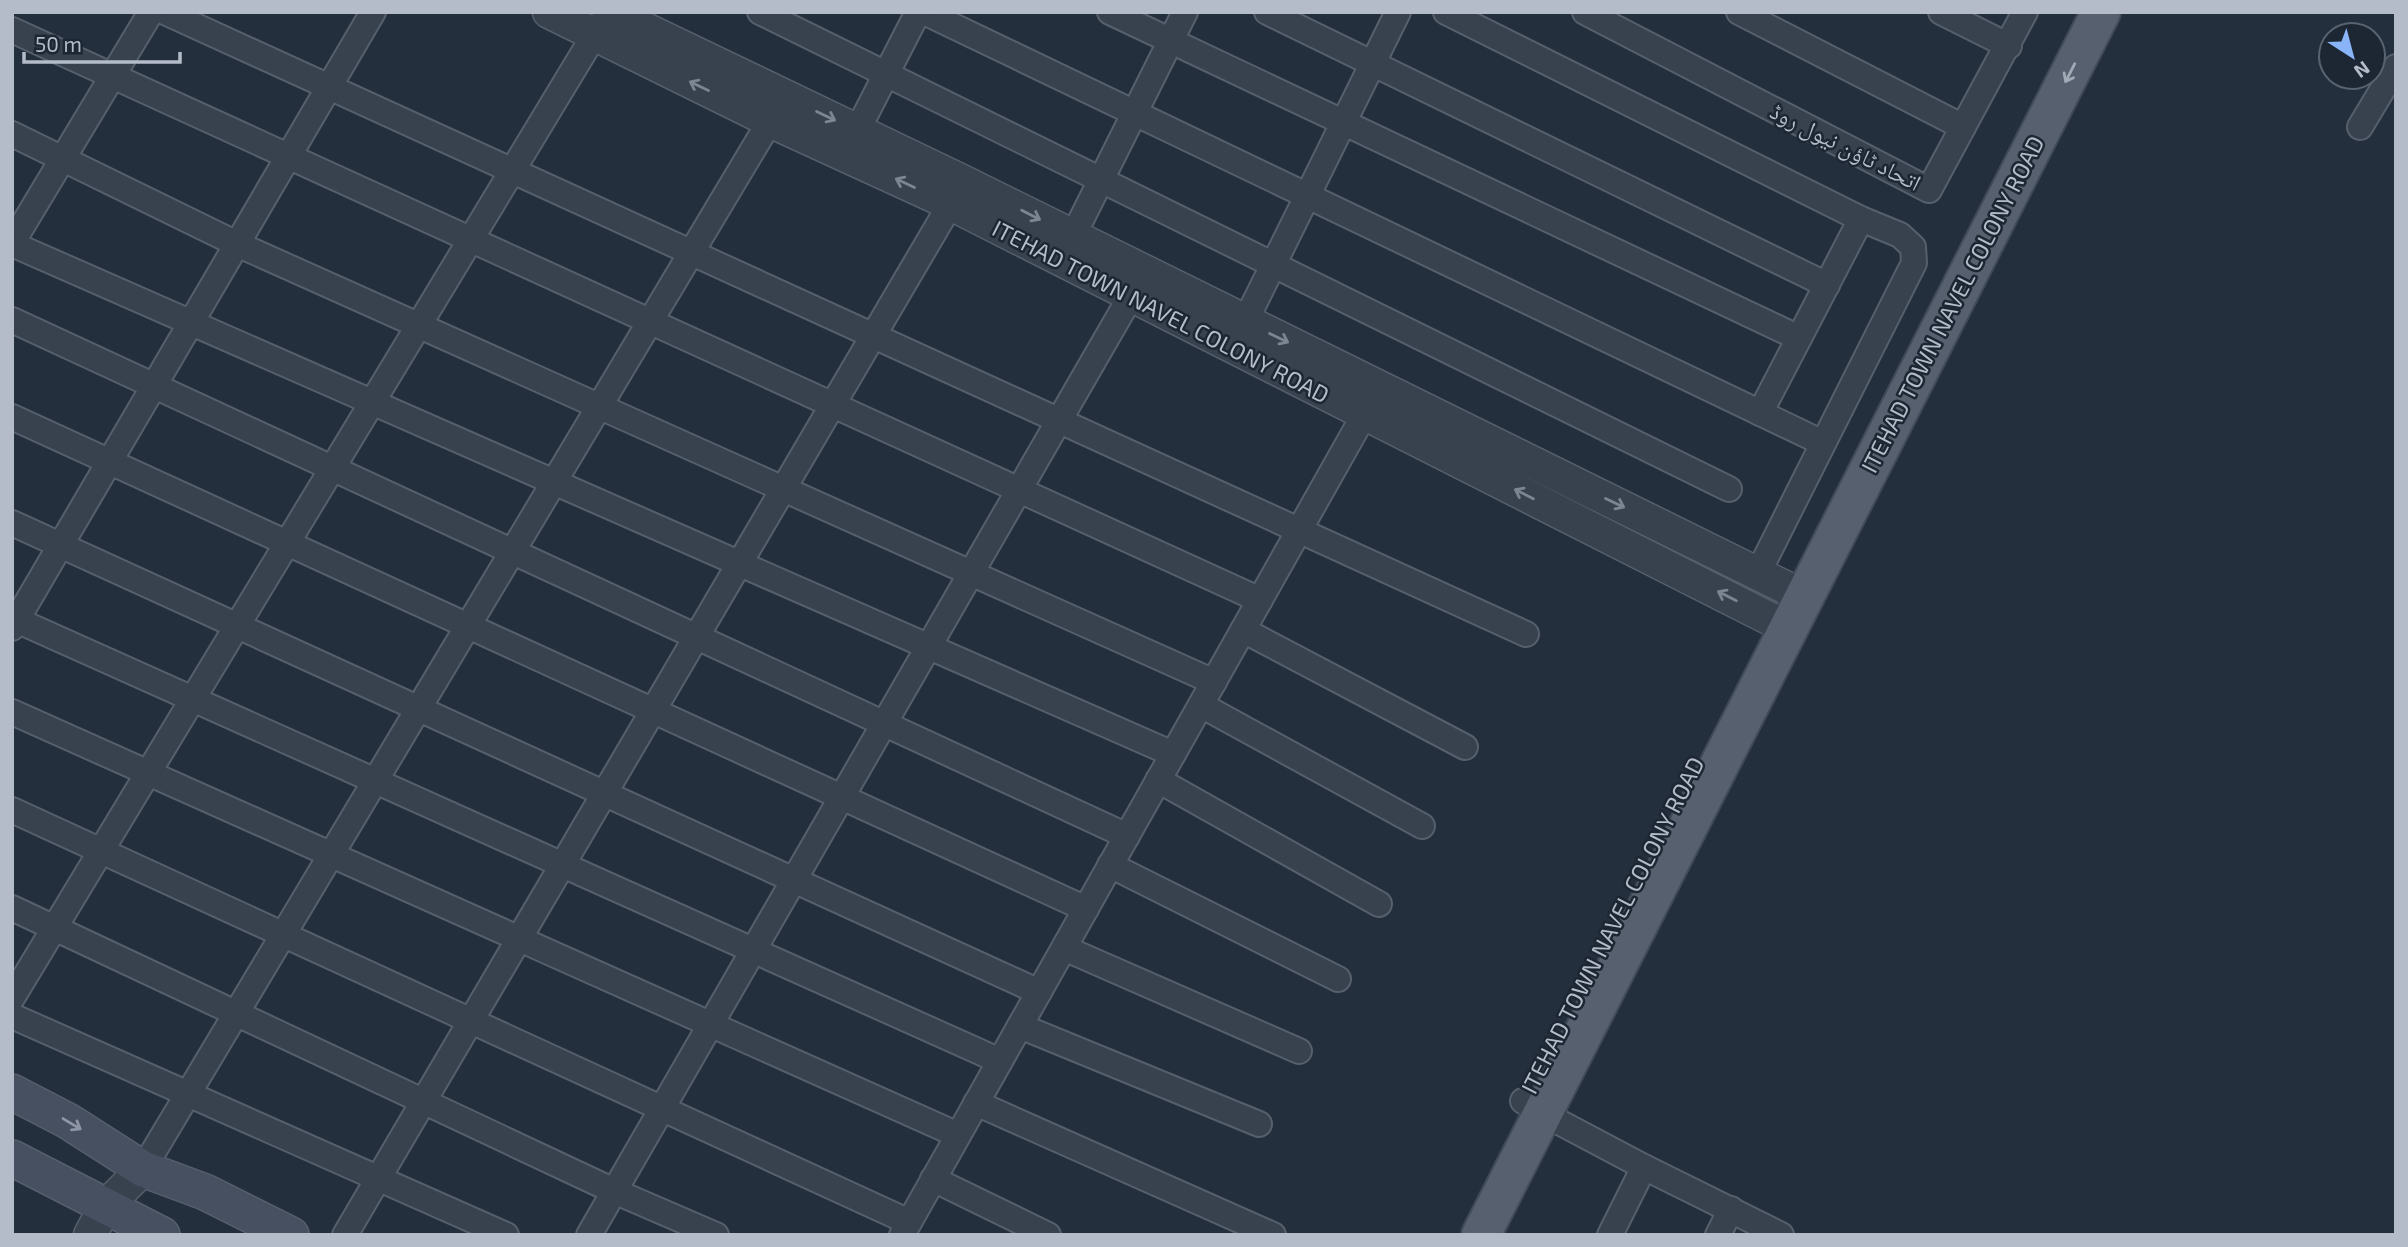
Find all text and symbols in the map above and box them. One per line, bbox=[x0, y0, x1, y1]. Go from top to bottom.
scale bar bbox=[24, 21, 180, 65]
north arrow bbox=[2317, 21, 2387, 91]
text: 50 m bbox=[35, 31, 82, 56]
text: N bbox=[2350, 57, 2375, 83]
one-way arrow bbox=[2062, 62, 2076, 83]
one-way arrow bbox=[689, 79, 710, 92]
street label: اتحاد ٹاؤن نیول روڈ bbox=[1765, 96, 1926, 197]
one-way arrow bbox=[815, 110, 836, 124]
street label: ITEHAD TOWN NAVEL COLONY ROAD bbox=[1855, 131, 2049, 477]
one-way arrow bbox=[895, 176, 916, 189]
one-way arrow bbox=[1020, 209, 1041, 223]
street label: ITEHAD TOWN NAVEL COLONY ROAD bbox=[988, 214, 1334, 408]
one-way arrow bbox=[1268, 332, 1289, 345]
one-way arrow bbox=[1514, 486, 1535, 500]
one-way arrow bbox=[1604, 497, 1625, 510]
one-way arrow bbox=[1718, 589, 1738, 603]
street label: ITEHAD TOWN NAVEL COLONY ROAD bbox=[1515, 752, 1709, 1098]
one-way arrow bbox=[62, 1117, 82, 1131]

